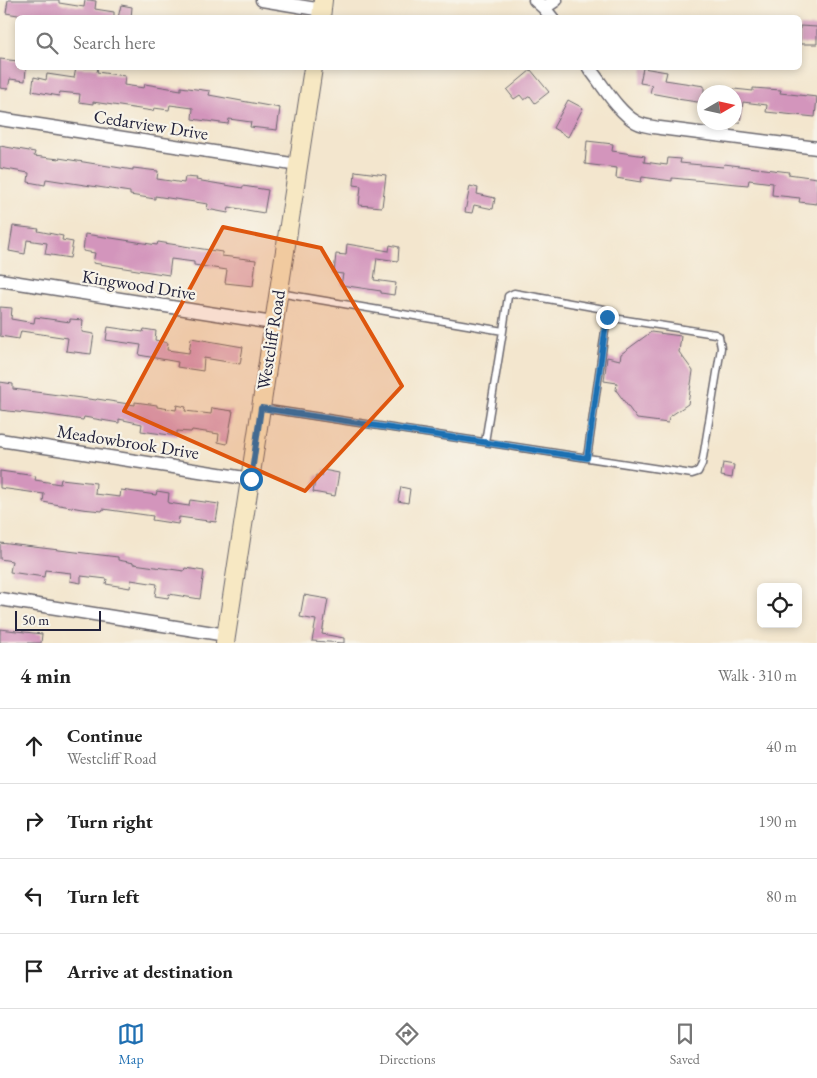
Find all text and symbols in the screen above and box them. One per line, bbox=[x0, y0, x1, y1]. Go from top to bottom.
search box bbox=[15, 15, 802, 70]
icon: search bbox=[33, 29, 61, 57]
text: Search here bbox=[73, 30, 155, 55]
north arrow bbox=[697, 85, 742, 130]
street label: Cedarview Drive bbox=[92, 104, 210, 145]
street label: Kingwood Drive bbox=[81, 264, 198, 305]
street label: Westcliff Road bbox=[251, 287, 290, 392]
route end bbox=[596, 306, 619, 329]
street label: Meadowbrook Drive bbox=[55, 419, 201, 464]
route start bbox=[240, 468, 263, 491]
map controls bbox=[757, 583, 802, 628]
button: locate bbox=[757, 583, 802, 628]
scale bar bbox=[15, 608, 101, 631]
text: 50 m bbox=[22, 611, 49, 629]
text: 4 min bbox=[20, 662, 71, 689]
text: Walk · 310 m bbox=[718, 665, 797, 686]
text: Continue bbox=[67, 723, 142, 748]
icon: ahead bbox=[20, 732, 48, 760]
text: 40 m bbox=[766, 736, 797, 757]
text: Westcliff Road bbox=[67, 748, 157, 769]
icon: right bbox=[20, 807, 48, 835]
text: Turn right bbox=[67, 809, 153, 834]
text: 190 m bbox=[758, 811, 797, 832]
icon: left bbox=[20, 882, 48, 910]
text: Turn left bbox=[67, 884, 139, 909]
text: 80 m bbox=[766, 886, 797, 907]
icon: arrive bbox=[20, 957, 48, 985]
text: Arrive at destination bbox=[67, 959, 233, 984]
tab: Map bbox=[117, 1020, 145, 1068]
tab: Directions bbox=[379, 1020, 436, 1068]
tab: Saved bbox=[670, 1020, 700, 1068]

